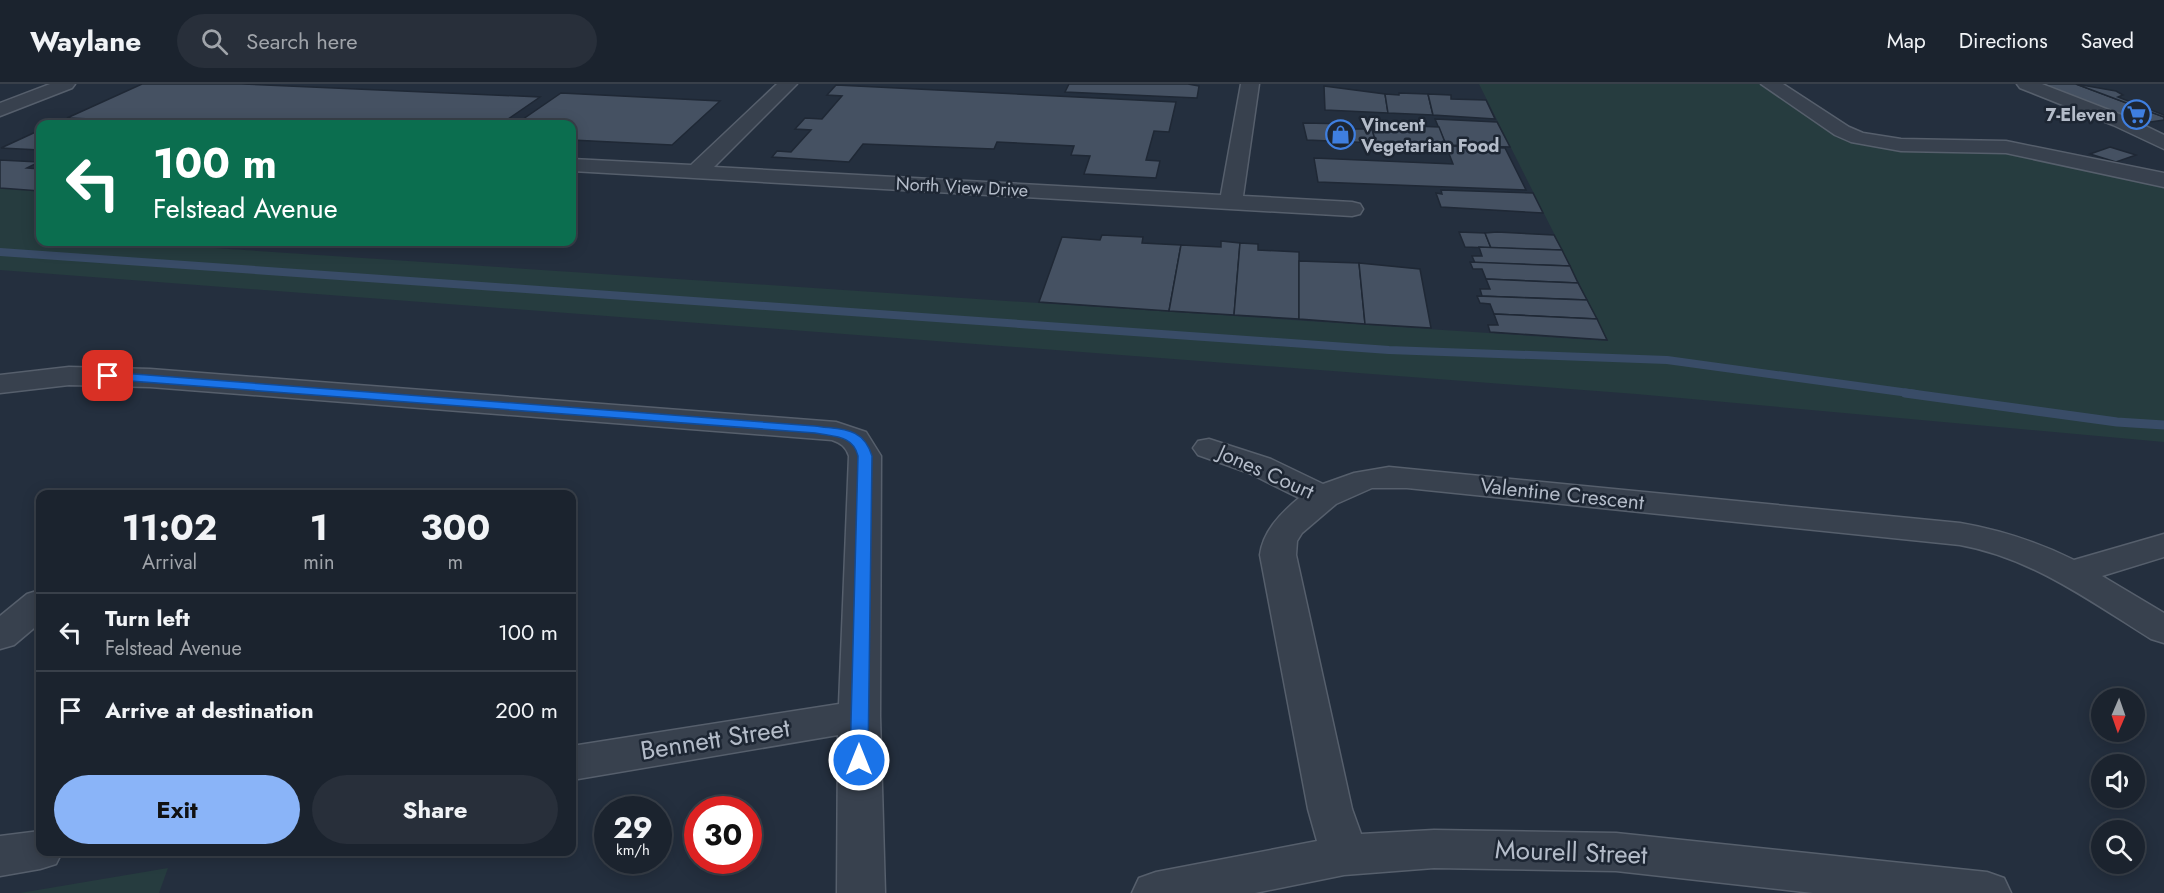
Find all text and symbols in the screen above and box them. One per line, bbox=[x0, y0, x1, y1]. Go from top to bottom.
search box bbox=[177, 14, 597, 68]
text: Waylane bbox=[30, 21, 141, 62]
icon: search bbox=[198, 25, 231, 58]
text: Search here bbox=[246, 25, 358, 57]
text: Map bbox=[1887, 26, 1926, 56]
text: Directions bbox=[1959, 26, 2048, 56]
text: Saved bbox=[2081, 26, 2134, 56]
supermarket icon: 7-Eleven bbox=[2121, 99, 2153, 131]
place label: 7-Eleven bbox=[2046, 102, 2116, 128]
place label: Vincent Vegetarian Food bbox=[1360, 112, 1499, 159]
shop icon: Vincent Vegetarian Food bbox=[1324, 119, 1356, 151]
text: 100 m bbox=[153, 133, 277, 194]
icon: left bbox=[54, 144, 132, 222]
street label: North View Drive bbox=[895, 171, 1029, 203]
text: Felstead Avenue bbox=[153, 189, 338, 228]
pin bbox=[82, 350, 133, 401]
icon: arrive bbox=[91, 359, 124, 392]
street label: Jones Court bbox=[1210, 436, 1319, 506]
street label: Valentine Crescent bbox=[1479, 470, 1645, 518]
text: 11:02 bbox=[122, 501, 217, 553]
text: 1 bbox=[310, 501, 328, 553]
text: 300 bbox=[420, 501, 490, 553]
text: Arrival bbox=[142, 548, 197, 577]
text: min bbox=[303, 548, 334, 577]
text: m bbox=[447, 548, 463, 577]
text: Turn left bbox=[105, 602, 190, 634]
icon: left bbox=[54, 616, 87, 649]
text: 100 m bbox=[498, 616, 558, 648]
text: Felstead Avenue bbox=[105, 634, 242, 663]
north arrow bbox=[2091, 688, 2145, 742]
map controls bbox=[2091, 688, 2145, 874]
icon: arrive bbox=[54, 694, 87, 727]
text: Arrive at destination bbox=[105, 694, 314, 726]
text: 200 m bbox=[495, 694, 558, 726]
street label: Bennett Street bbox=[638, 708, 793, 770]
position arrow bbox=[827, 728, 891, 792]
button: sound bbox=[2091, 754, 2145, 808]
button: Exit bbox=[54, 775, 300, 844]
button: Share bbox=[312, 775, 558, 844]
speed limit sign: 30 bbox=[684, 796, 762, 874]
text: 29 bbox=[613, 806, 653, 849]
button: search bbox=[2091, 820, 2145, 874]
street label: Mourell Street bbox=[1494, 830, 1649, 874]
text: km/h bbox=[616, 839, 650, 861]

